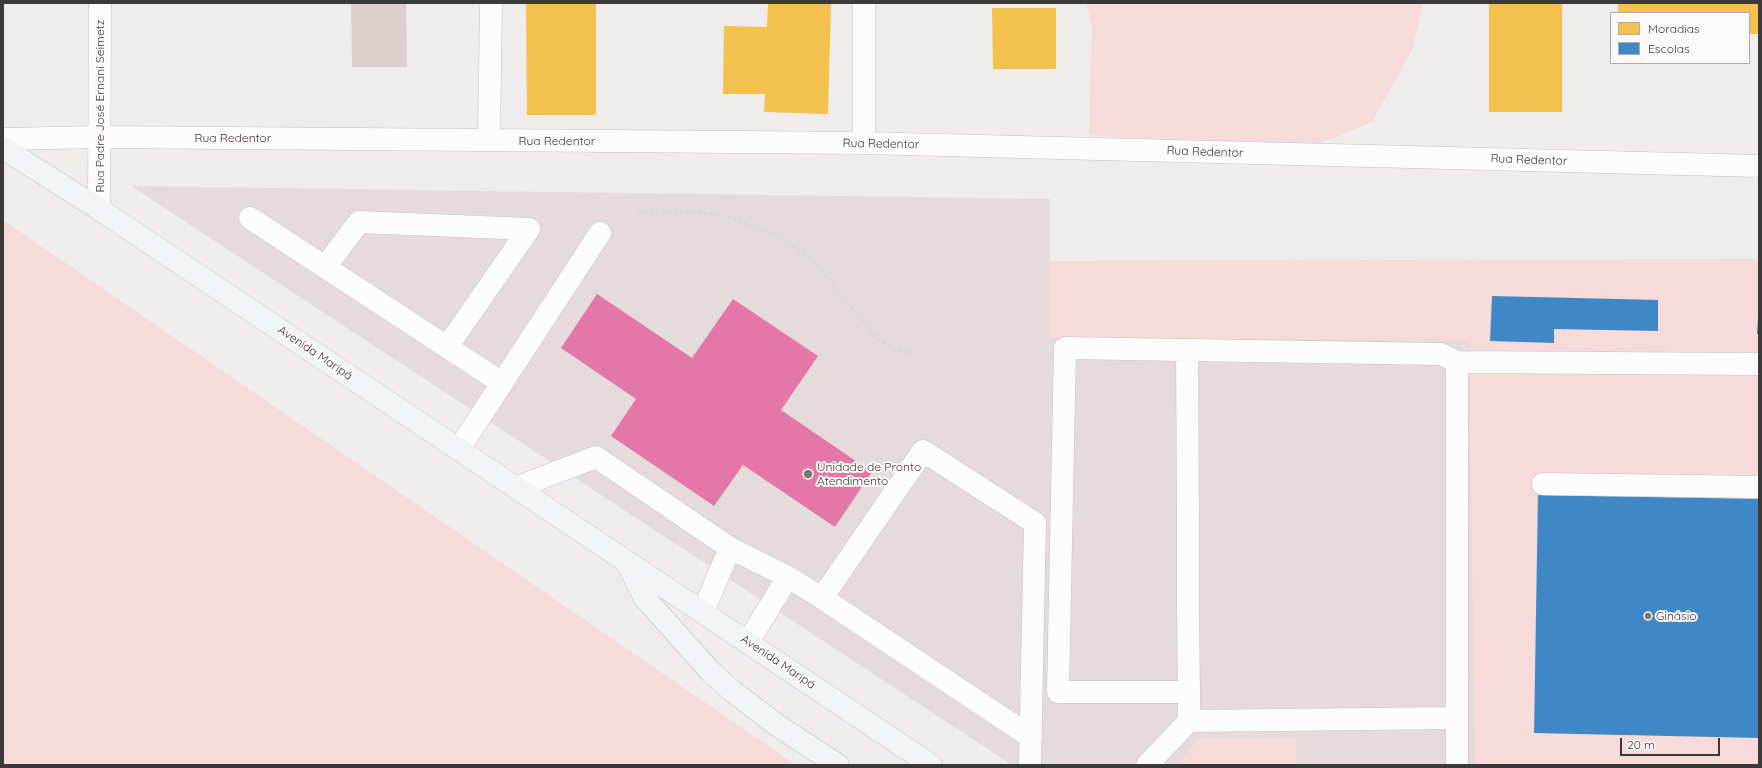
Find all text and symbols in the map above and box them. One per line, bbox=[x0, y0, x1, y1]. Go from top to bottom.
legend bbox=[1610, 12, 1750, 64]
street label: Rua Padre José Ernani Seimetz bbox=[93, 19, 107, 193]
text: Moradias bbox=[1648, 21, 1700, 36]
text: Escolas bbox=[1648, 41, 1690, 56]
street label: Rua Redentor bbox=[195, 131, 271, 145]
street label: Rua Redentor bbox=[519, 134, 595, 148]
street label: Rua Redentor bbox=[842, 136, 920, 152]
street label: Rua Redentor bbox=[1166, 143, 1244, 161]
street label: Rua Redentor bbox=[1490, 151, 1568, 169]
street label: Avenida Maripá bbox=[275, 323, 355, 383]
place label: Unidade de Pronto Atendimento bbox=[817, 460, 921, 488]
marker: Unidade de Pronto Atendimento bbox=[802, 468, 814, 480]
place label: Ginásio bbox=[1656, 609, 1697, 623]
marker: Ginásio bbox=[1643, 611, 1653, 621]
street label: Avenida Maripá bbox=[738, 632, 818, 692]
scale bar bbox=[1622, 730, 1722, 756]
text: 20 m bbox=[1627, 737, 1655, 752]

